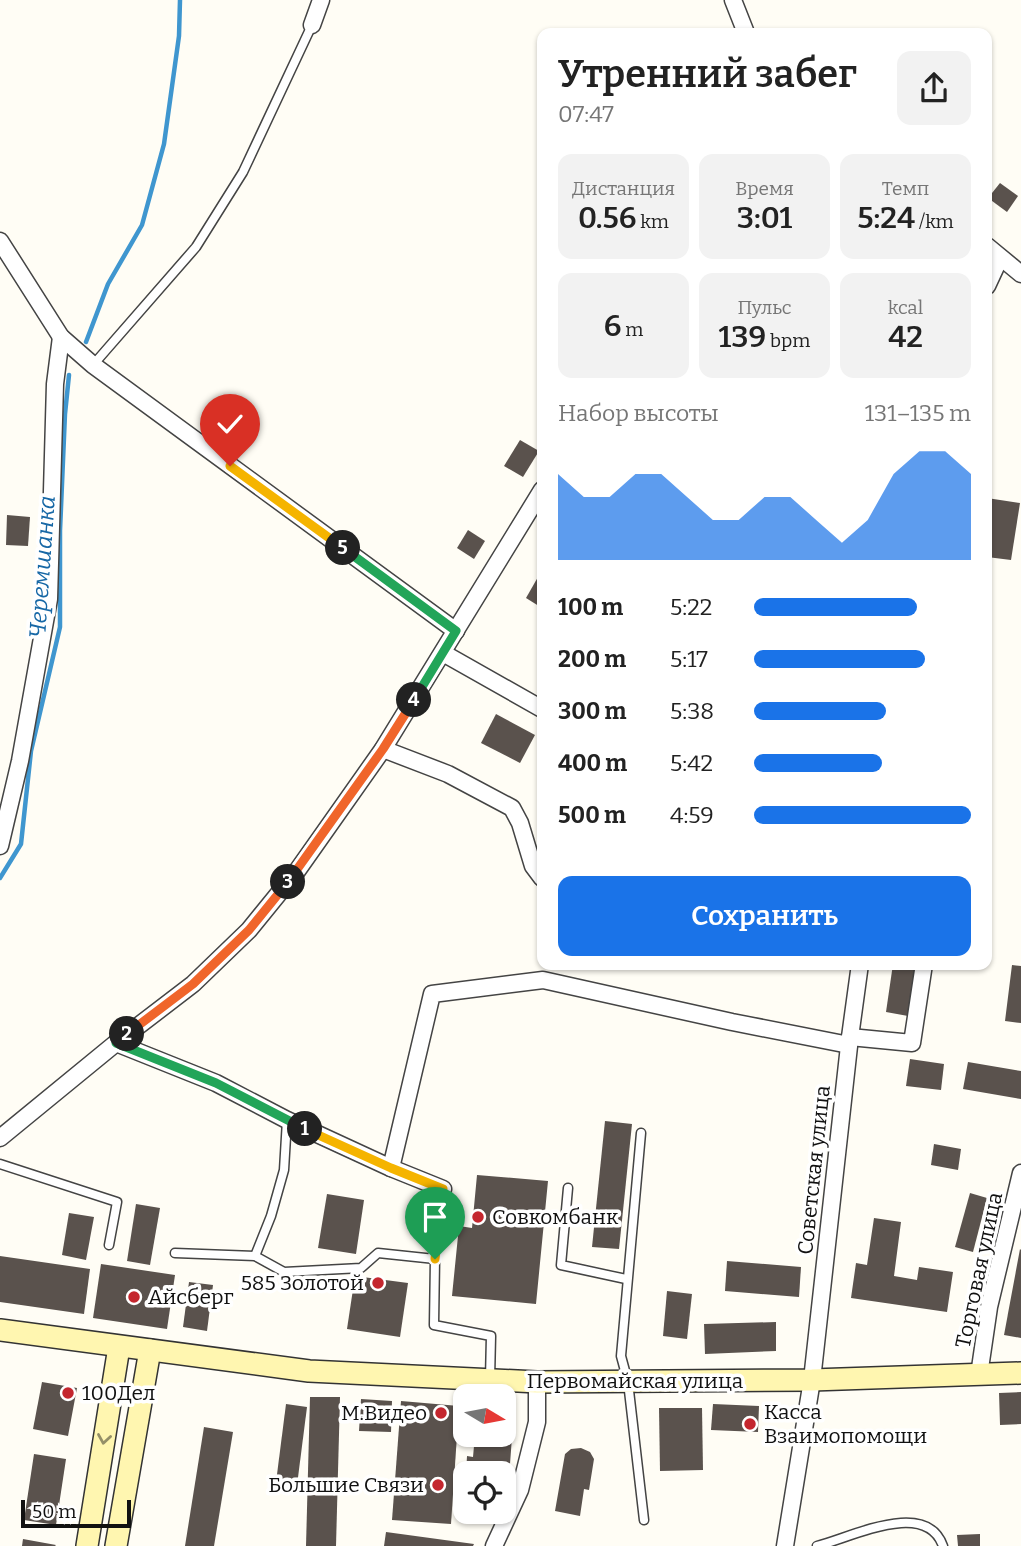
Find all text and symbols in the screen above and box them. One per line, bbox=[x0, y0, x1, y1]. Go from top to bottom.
text: Утренний забег bbox=[558, 51, 857, 97]
button: share bbox=[897, 51, 971, 125]
text: 07:47 bbox=[558, 100, 614, 128]
text: Дистанция bbox=[572, 177, 675, 200]
text: Время bbox=[735, 177, 794, 200]
text: Темп bbox=[882, 177, 929, 200]
text: 0.56 bbox=[578, 200, 636, 236]
text: 3:01 bbox=[737, 200, 792, 236]
text: 5:24 bbox=[857, 200, 915, 236]
text: km bbox=[636, 210, 669, 233]
text: /km bbox=[915, 210, 954, 233]
text: Пульс bbox=[737, 296, 792, 319]
text: kcal bbox=[888, 296, 923, 319]
text: 6 bbox=[604, 308, 621, 344]
text: m bbox=[621, 318, 643, 341]
text: 139 bbox=[719, 319, 766, 355]
text: 42 bbox=[888, 319, 923, 355]
text: bpm bbox=[766, 329, 810, 352]
pin bbox=[200, 394, 260, 466]
text: Набор высоты bbox=[558, 399, 719, 427]
text: 131–135 m bbox=[865, 399, 971, 427]
icon: check bbox=[211, 405, 249, 443]
water label: Черемшанка bbox=[23, 495, 61, 639]
pin: 5 bbox=[326, 530, 360, 566]
text: 5 bbox=[337, 536, 348, 559]
text: 100 m bbox=[558, 593, 623, 621]
text: 5:22 bbox=[670, 593, 712, 621]
text: 200 m bbox=[558, 645, 626, 673]
text: 5:17 bbox=[670, 645, 708, 673]
pin: 4 bbox=[396, 682, 432, 718]
text: 4 bbox=[408, 688, 419, 711]
text: 300 m bbox=[558, 697, 627, 725]
text: 5:38 bbox=[670, 697, 714, 725]
text: 400 m bbox=[558, 749, 627, 777]
text: 5:42 bbox=[670, 749, 713, 777]
text: 500 m bbox=[558, 801, 626, 829]
text: 4:59 bbox=[670, 801, 714, 829]
pin: 3 bbox=[270, 864, 306, 900]
text: 3 bbox=[282, 870, 293, 893]
button: Сохранить bbox=[558, 876, 971, 956]
pin: 2 bbox=[110, 1016, 144, 1052]
text: 2 bbox=[121, 1022, 132, 1045]
street label: Советская улица bbox=[792, 1084, 836, 1256]
pin: 1 bbox=[288, 1112, 322, 1146]
text: 1 bbox=[300, 1117, 309, 1140]
pin bbox=[405, 1187, 465, 1259]
street label: Торговая улица bbox=[950, 1189, 1008, 1350]
icon: arrive bbox=[416, 1198, 454, 1236]
place label: Совкомбанк bbox=[492, 1204, 619, 1230]
marker: Совкомбанк bbox=[470, 1209, 486, 1225]
place label: 585 Золотой bbox=[241, 1270, 364, 1296]
marker: 585 Золотой bbox=[370, 1275, 386, 1291]
place label: Айсберг bbox=[148, 1284, 233, 1310]
marker: Айсберг bbox=[126, 1289, 142, 1305]
street label: Первомайская улица bbox=[527, 1368, 744, 1394]
place label: 100Дел bbox=[82, 1380, 155, 1406]
north arrow bbox=[453, 1384, 516, 1447]
map controls bbox=[453, 1384, 516, 1524]
marker: 100Дел bbox=[60, 1385, 76, 1401]
place label: Касса Взаимопомощи bbox=[764, 1399, 927, 1449]
place label: М.Видео bbox=[341, 1400, 427, 1426]
marker: М.Видео bbox=[433, 1405, 449, 1421]
marker: Касса Взаимопомощи bbox=[742, 1416, 758, 1432]
one-way arrow bbox=[97, 1433, 112, 1445]
button: locate bbox=[453, 1461, 516, 1524]
place label: Большие Связи bbox=[268, 1472, 424, 1498]
marker: Большие Связи bbox=[430, 1477, 446, 1493]
scale bar bbox=[21, 1497, 131, 1529]
text: 50 m bbox=[32, 1500, 76, 1523]

